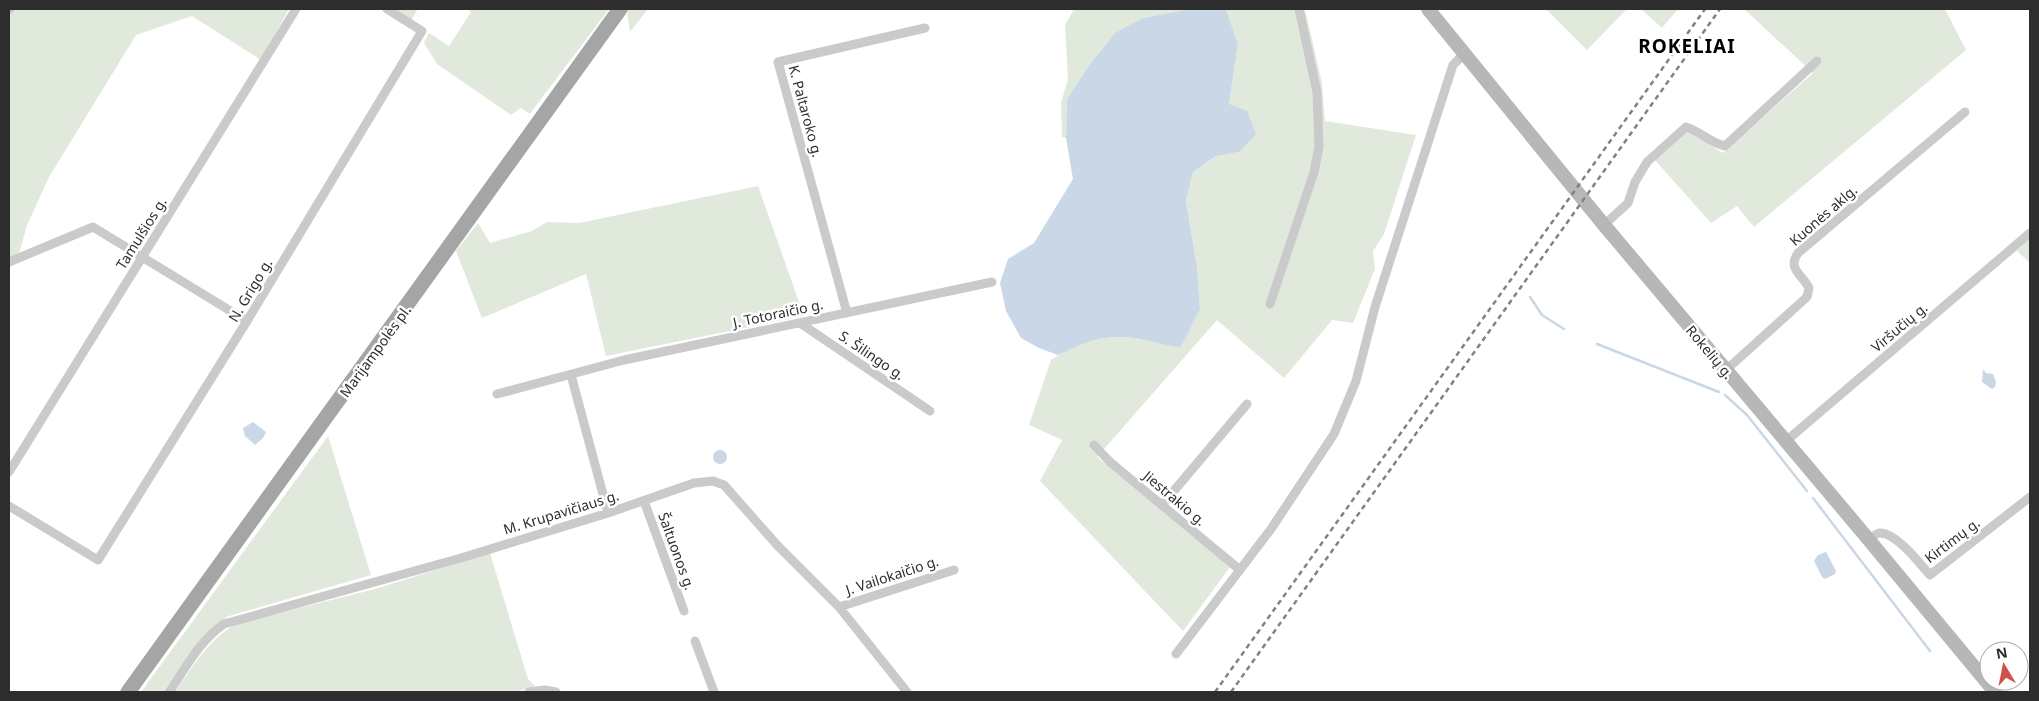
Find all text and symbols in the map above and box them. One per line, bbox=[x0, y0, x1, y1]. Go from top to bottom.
district label: ROKELIAI bbox=[1638, 33, 1736, 59]
street label: K. Paltaroko g. bbox=[785, 63, 827, 159]
street label: Kuonės aklg. bbox=[1785, 180, 1861, 250]
street label: Tamulšios g. bbox=[111, 193, 171, 273]
street label: N. Grigo g. bbox=[224, 255, 276, 325]
street label: J. Totoraičio g. bbox=[729, 294, 825, 332]
street label: Viršučių g. bbox=[1867, 298, 1931, 356]
street label: Marijampolės pl. bbox=[335, 301, 415, 401]
street label: Rokelių g. bbox=[1682, 321, 1738, 383]
street label: S. Šilingo g. bbox=[835, 326, 909, 384]
street label: Jiestrakio g. bbox=[1138, 465, 1210, 530]
street label: M. Krupavičiaus g. bbox=[501, 485, 621, 539]
street label: Šaltuonos g. bbox=[654, 510, 700, 592]
street label: Kirtimų g. bbox=[1921, 513, 1983, 567]
street label: J. Vailokaičio g. bbox=[841, 551, 941, 600]
north arrow bbox=[1979, 641, 2029, 691]
text: N bbox=[1994, 642, 2009, 663]

